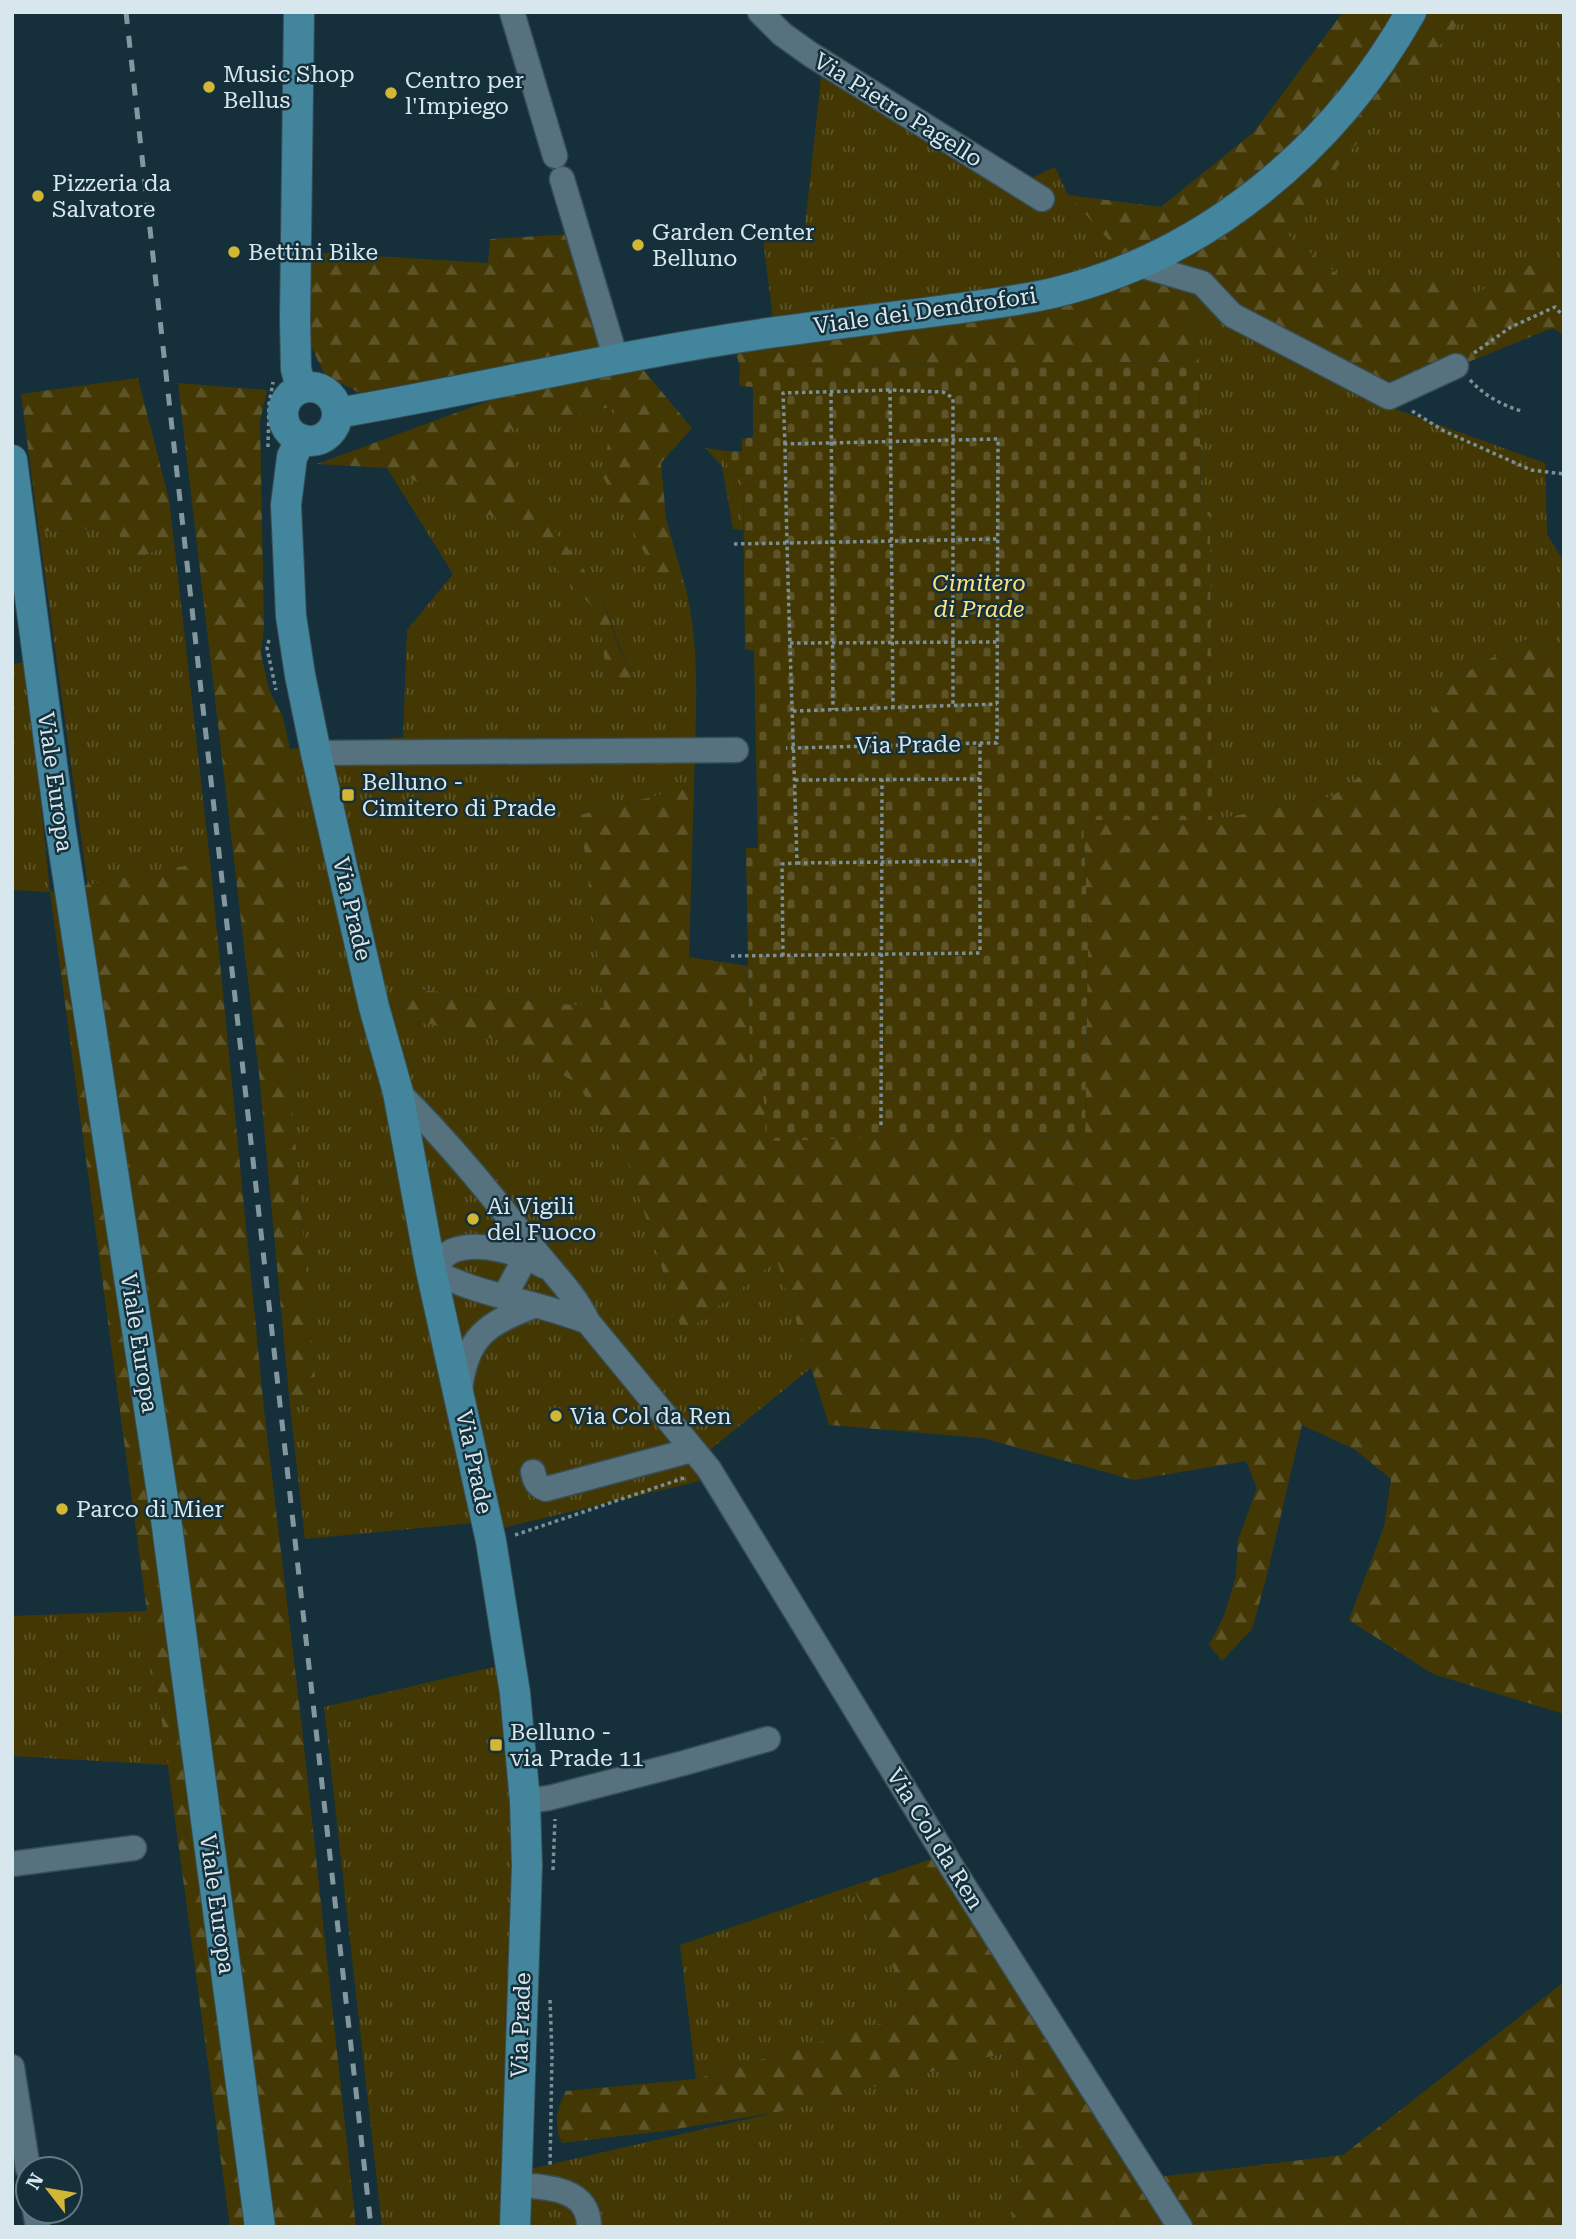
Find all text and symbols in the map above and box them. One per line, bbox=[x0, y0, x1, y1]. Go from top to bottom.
street label: Via Pietro Pagello bbox=[809, 47, 987, 173]
place label: Music Shop Bellus bbox=[223, 61, 354, 114]
place label: Centro per l'Impiego bbox=[405, 67, 524, 120]
marker: Music Shop Bellus bbox=[201, 79, 217, 95]
marker: Centro per l'Impiego bbox=[383, 85, 399, 101]
place label: Pizzeria da Salvatore bbox=[52, 170, 171, 223]
marker: Pizzeria da Salvatore bbox=[30, 188, 46, 204]
place label: Garden Center Belluno bbox=[652, 219, 814, 272]
marker: Garden Center Belluno bbox=[630, 237, 646, 253]
place label: Bettini Bike bbox=[248, 239, 378, 266]
marker: Bettini Bike bbox=[226, 244, 242, 260]
street label: Viale dei Dendrofori bbox=[812, 282, 1038, 340]
park label: Cimitero di Prade bbox=[932, 570, 1026, 623]
street label: Viale Europa bbox=[32, 710, 78, 854]
street label: Via Prade bbox=[855, 731, 961, 759]
place label: Belluno - Cimitero di Prade bbox=[362, 769, 556, 822]
marker: Belluno - Cimitero di Prade bbox=[340, 787, 356, 803]
street label: Via Prade bbox=[327, 855, 377, 963]
place label: Ai Vigili del Fuoco bbox=[487, 1193, 596, 1246]
marker: Ai Vigili del Fuoco bbox=[465, 1211, 481, 1227]
street label: Viale Europa bbox=[115, 1271, 163, 1415]
place label: Via Col da Ren bbox=[570, 1403, 732, 1430]
street label: Via Prade bbox=[450, 1408, 498, 1516]
marker: Via Col da Ren bbox=[548, 1408, 564, 1424]
place label: Parco di Mier bbox=[76, 1496, 224, 1523]
marker: Parco di Mier bbox=[54, 1501, 70, 1517]
place label: Belluno - via Prade 11 bbox=[510, 1719, 644, 1772]
marker: Belluno - via Prade 11 bbox=[488, 1737, 504, 1753]
street label: Via Col da Ren bbox=[881, 1763, 989, 1915]
street label: Viale Europa bbox=[194, 1832, 240, 1976]
street label: Via Prade bbox=[506, 1972, 536, 2078]
north arrow bbox=[14, 2155, 84, 2225]
text: N bbox=[21, 2169, 49, 2194]

